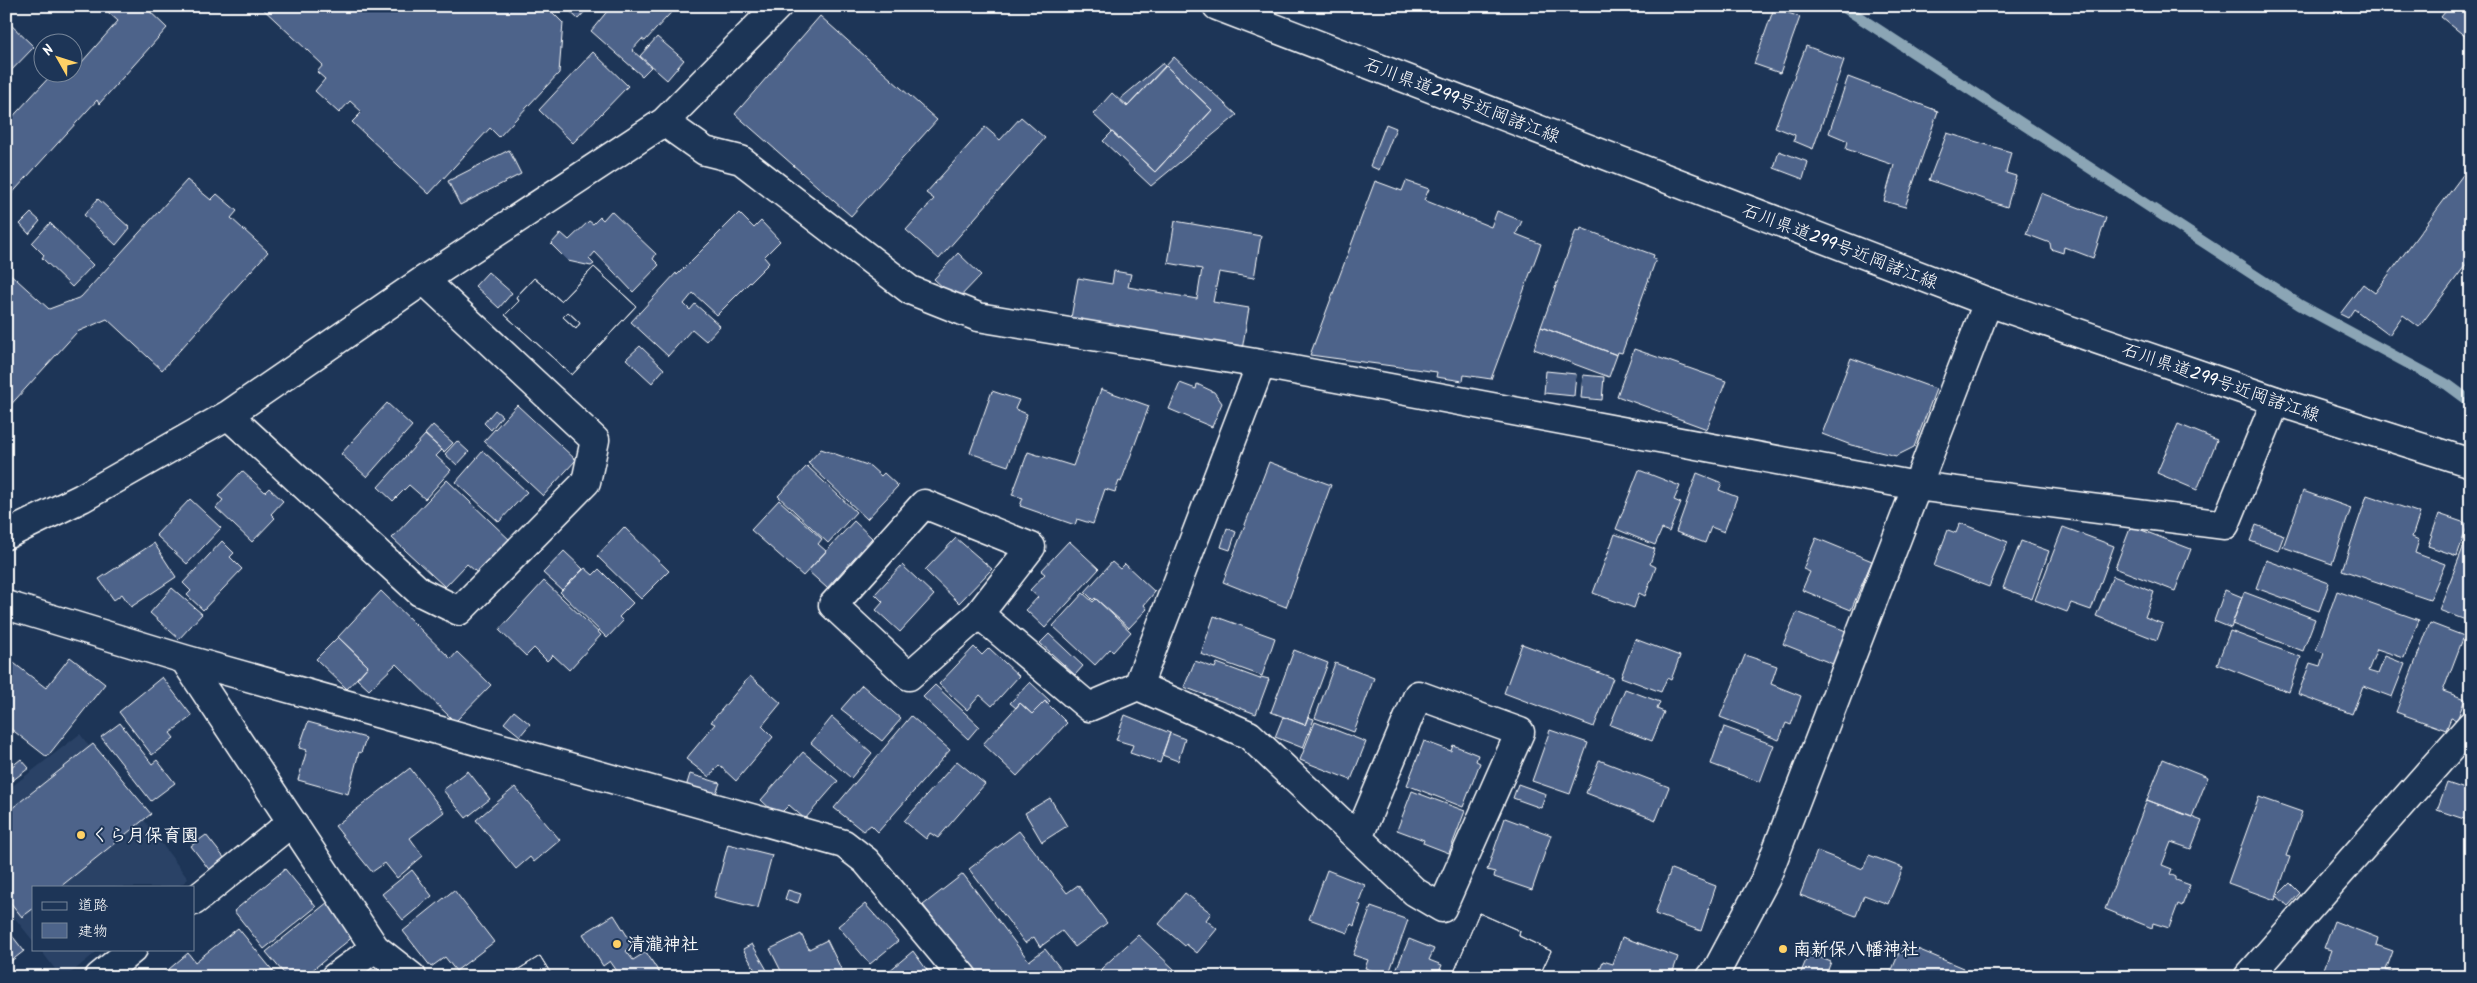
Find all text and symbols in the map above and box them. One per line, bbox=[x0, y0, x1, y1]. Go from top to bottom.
north arrow bbox=[32, 32, 82, 82]
text: N bbox=[37, 40, 60, 61]
street label: 石川県道299号近岡諸江線 bbox=[1359, 51, 1564, 152]
street label: 石川県道299号近岡諸江線 bbox=[1737, 197, 1942, 298]
street label: 石川県道299号近岡諸江線 bbox=[2117, 336, 2324, 431]
place label: くら月保育園 bbox=[91, 822, 199, 851]
marker: くら月保育園 bbox=[75, 829, 87, 841]
legend bbox=[32, 886, 195, 950]
text: 道路 bbox=[78, 894, 108, 918]
text: 建物 bbox=[78, 920, 108, 944]
place label: 清瀧神社 bbox=[627, 931, 699, 960]
place label: 南新保八幡神社 bbox=[1793, 936, 1919, 965]
marker: 清瀧神社 bbox=[611, 938, 623, 950]
marker: 南新保八幡神社 bbox=[1777, 943, 1789, 955]

